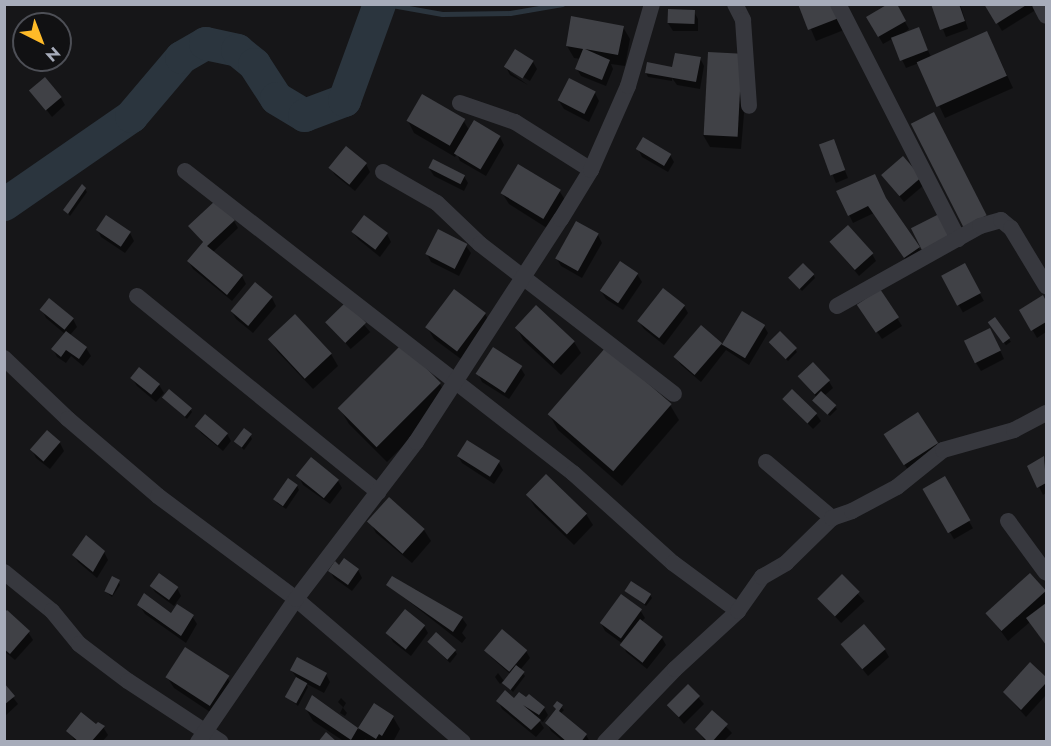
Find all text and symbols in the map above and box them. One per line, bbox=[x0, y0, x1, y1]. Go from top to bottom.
north arrow bbox=[12, 12, 72, 72]
text: N bbox=[41, 41, 65, 67]

